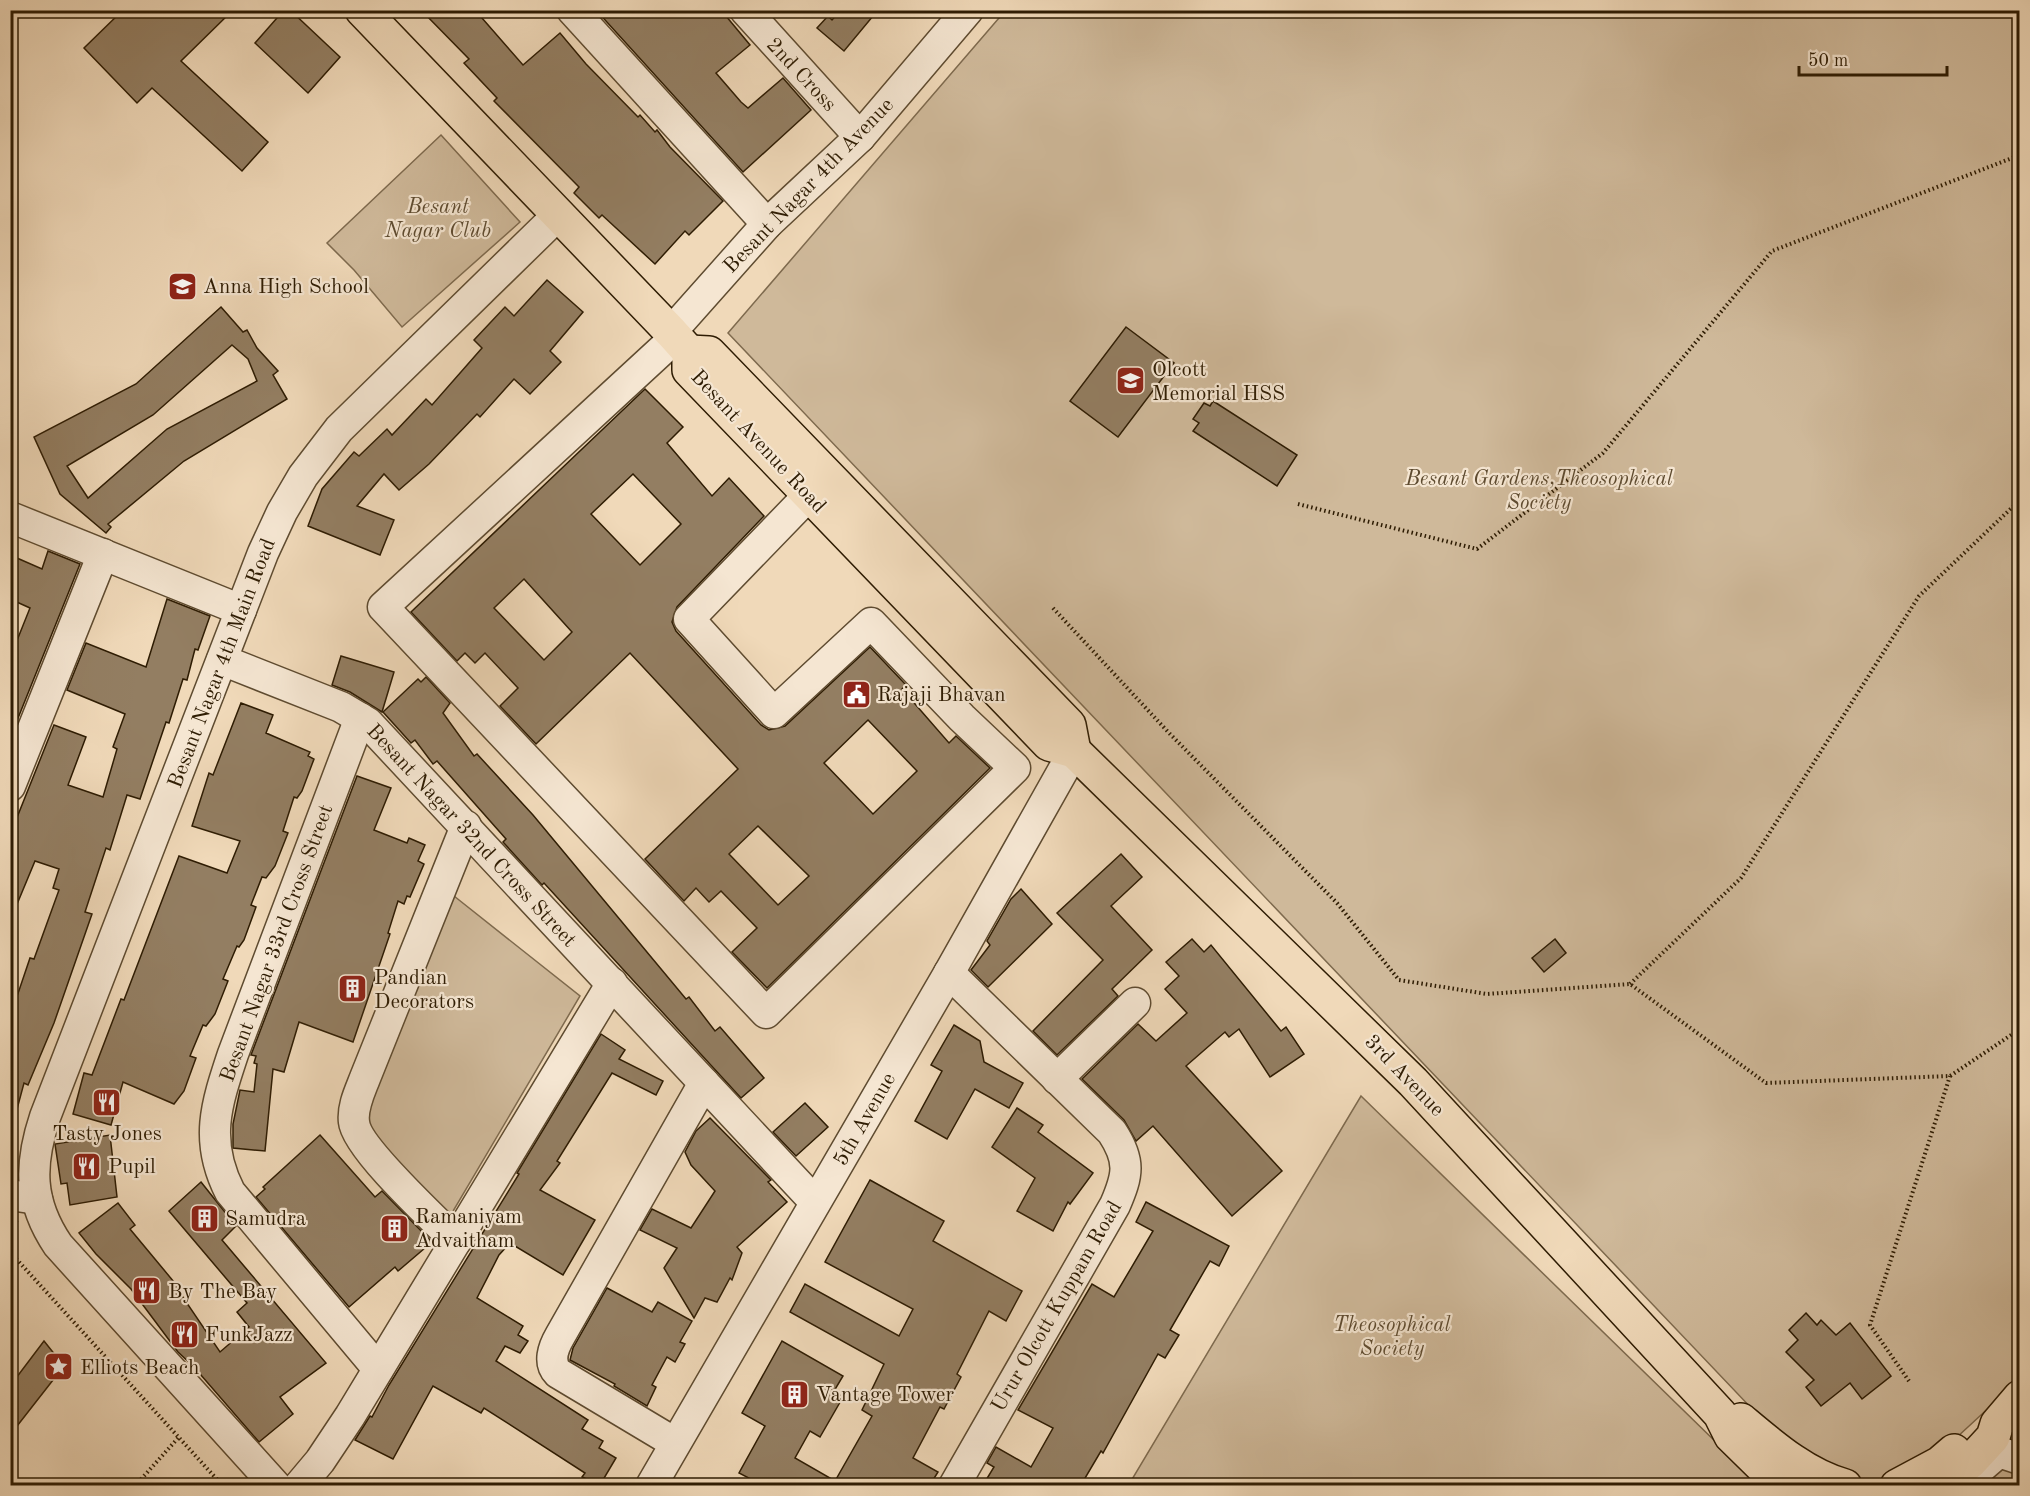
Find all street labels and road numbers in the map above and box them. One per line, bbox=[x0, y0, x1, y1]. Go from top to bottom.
street label: 2nd Cross bbox=[762, 34, 840, 116]
street label: Besant Nagar 4th Avenue bbox=[720, 94, 898, 278]
street label: Besant Avenue Road bbox=[686, 366, 830, 518]
street label: Besant Nagar 4th Main Road bbox=[165, 536, 280, 791]
street label: Besant Nagar 32nd Cross Street bbox=[362, 720, 580, 952]
street label: Besant Nagar 33rd Cross Street bbox=[217, 802, 337, 1085]
street label: 3rd Avenue bbox=[1360, 1031, 1448, 1121]
street label: 5th Avenue bbox=[830, 1070, 900, 1170]
street label: Urur Olcott Kuppam Road bbox=[988, 1198, 1126, 1416]

